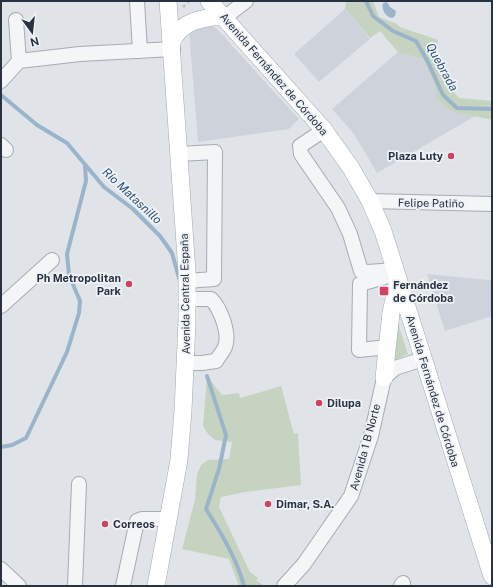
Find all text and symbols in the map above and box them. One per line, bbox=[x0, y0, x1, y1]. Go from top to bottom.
street label: Avenida Fernández de Córdoba bbox=[218, 10, 330, 138]
north arrow bbox=[12, 12, 52, 52]
text: N bbox=[29, 35, 40, 49]
water label: Quebrada bbox=[423, 40, 461, 94]
place label: Plaza Luty bbox=[388, 150, 444, 162]
marker: Plaza Luty bbox=[446, 151, 456, 161]
water label: Río Matasnillo bbox=[99, 165, 165, 227]
street label: Felipe Patiño bbox=[398, 196, 464, 210]
street label: Avenida Central España bbox=[178, 233, 192, 355]
place label: Ph Metropolitan Park bbox=[36, 272, 122, 297]
marker: Ph Metropolitan Park bbox=[124, 279, 134, 289]
place label: Fernández de Córdoba bbox=[393, 279, 453, 304]
marker: Fernández de Córdoba bbox=[378, 285, 390, 297]
street label: Avenida Fernández de Córdoba bbox=[404, 314, 462, 468]
place label: Dilupa bbox=[327, 397, 361, 409]
marker: Dilupa bbox=[314, 398, 324, 408]
street label: Avenida 1 B Norte bbox=[348, 402, 382, 492]
place label: Dimar, S.A. bbox=[276, 498, 334, 510]
marker: Dimar, S.A. bbox=[263, 499, 273, 509]
place label: Correos bbox=[113, 518, 155, 530]
marker: Correos bbox=[100, 519, 110, 529]

